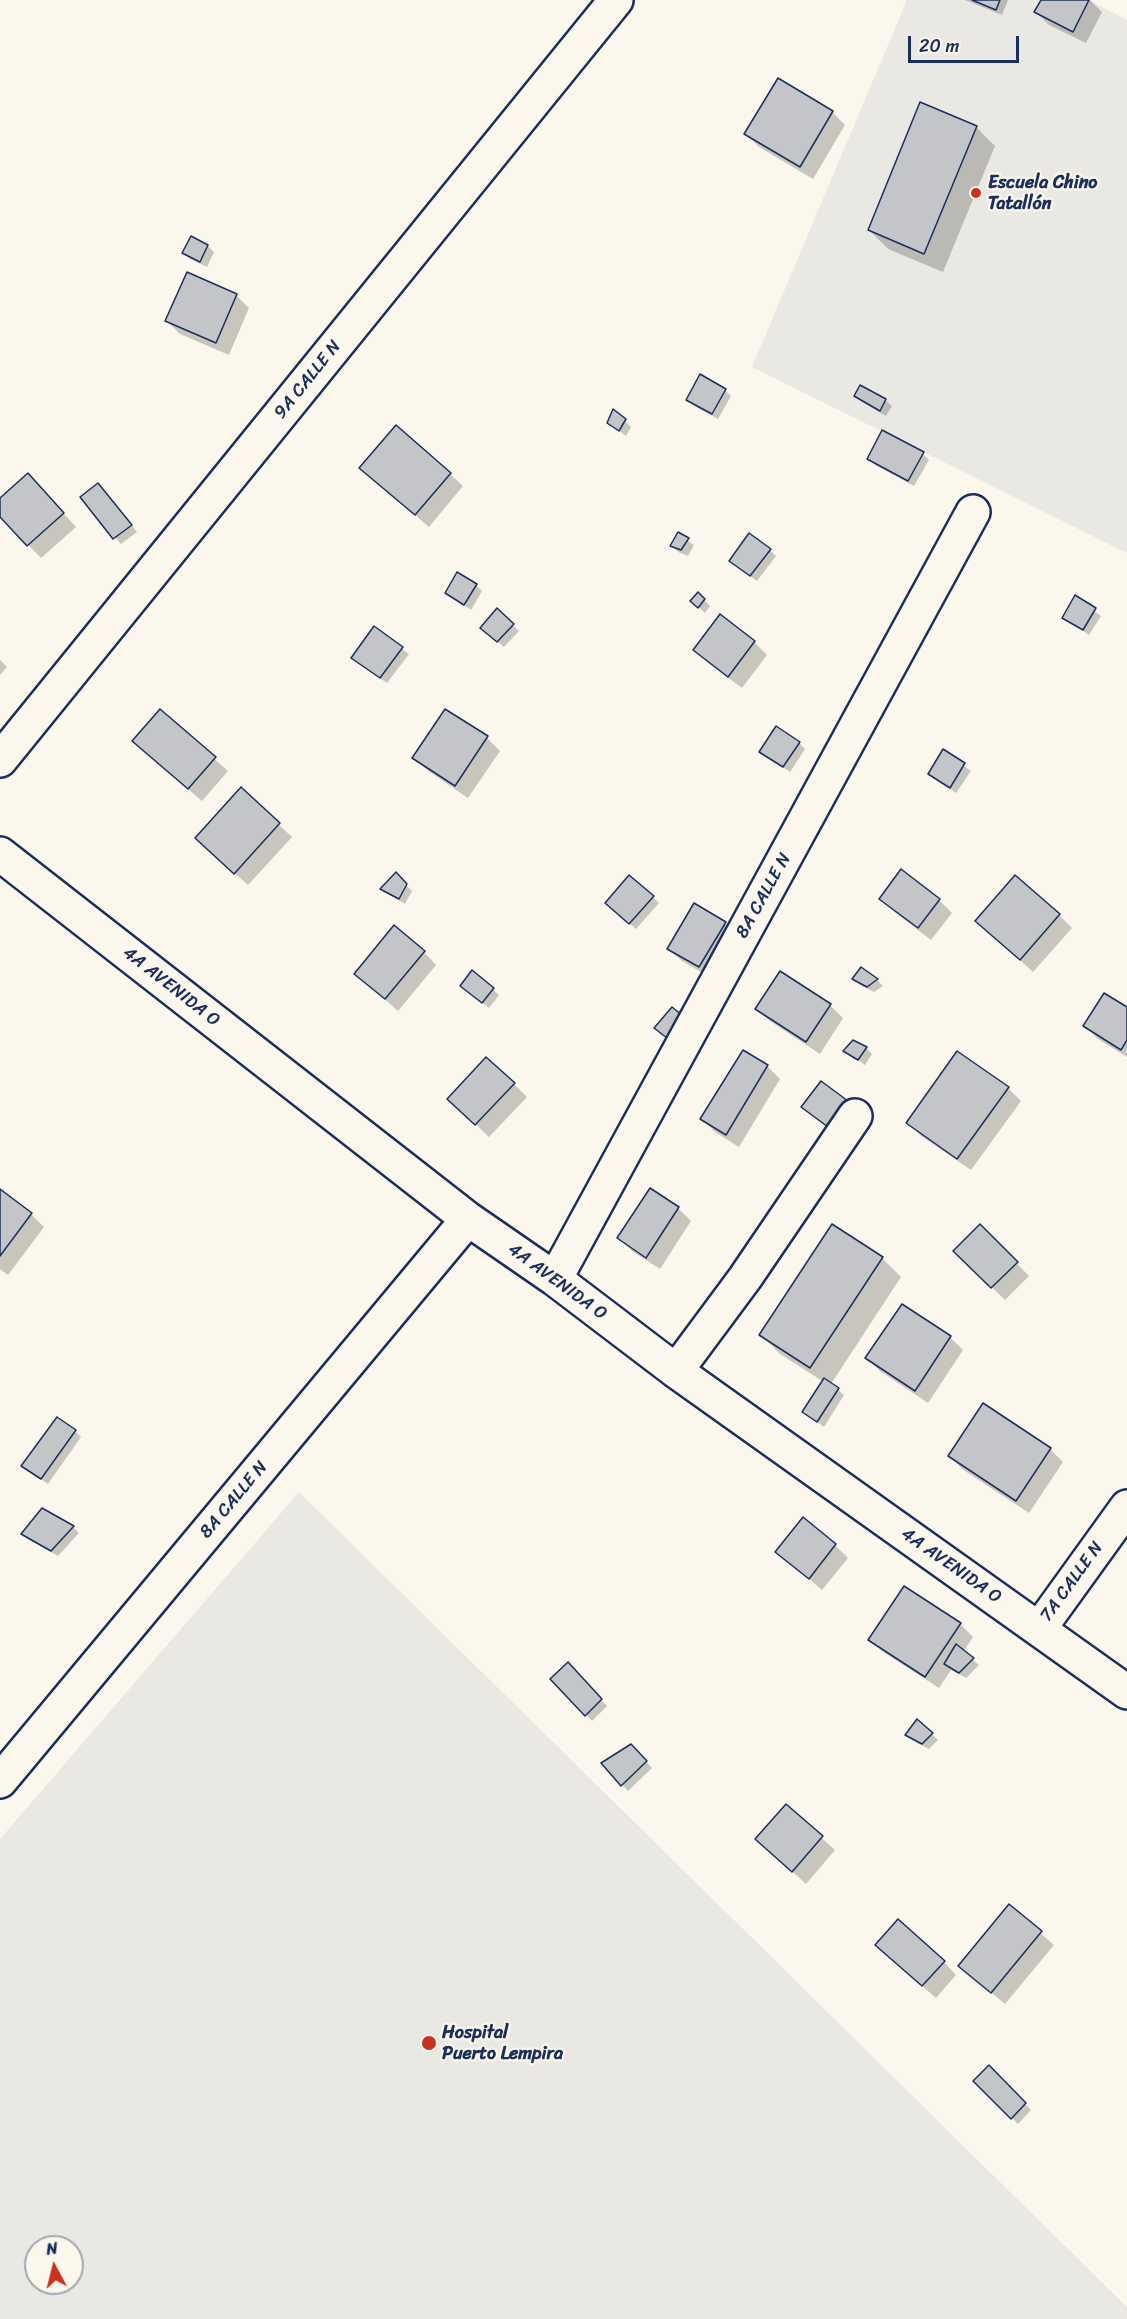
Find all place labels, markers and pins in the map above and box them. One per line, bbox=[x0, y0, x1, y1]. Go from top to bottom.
place label: Escuela Chino Tatallón bbox=[988, 172, 1097, 214]
marker: Escuela Chino Tatallón bbox=[969, 186, 983, 200]
place label: Hospital Puerto Lempira bbox=[442, 2022, 563, 2064]
marker: Hospital Puerto Lempira bbox=[420, 2034, 438, 2052]

